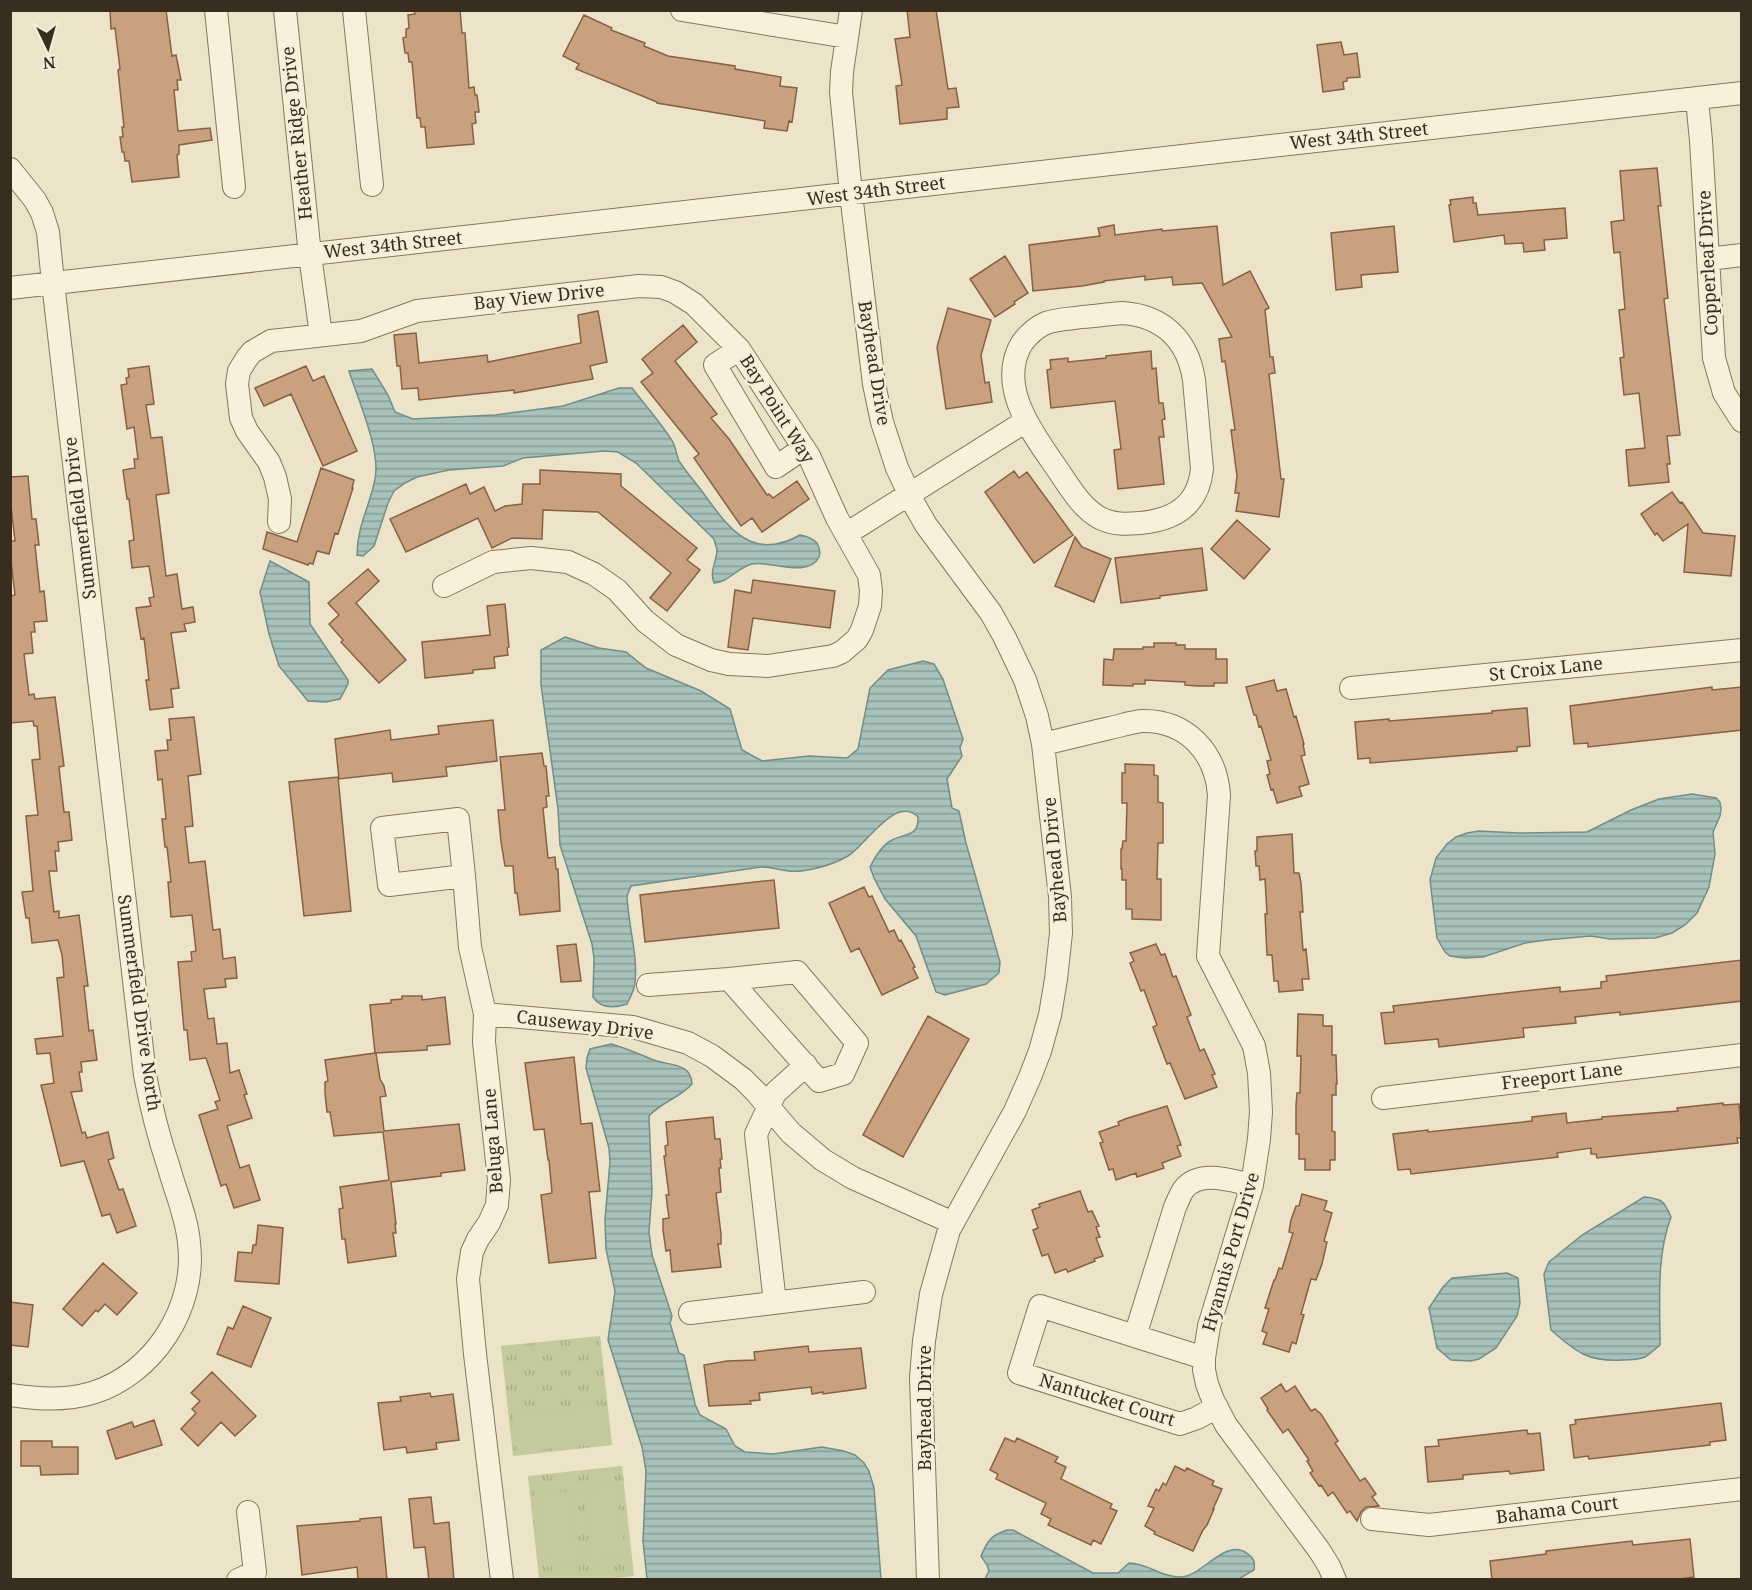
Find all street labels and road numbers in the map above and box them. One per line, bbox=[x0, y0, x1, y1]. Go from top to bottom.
street label: Heather Ridge Drive bbox=[275, 45, 317, 221]
street label: West 34th Street bbox=[1288, 116, 1429, 154]
street label: West 34th Street bbox=[805, 170, 946, 210]
street label: Copperleaf Drive bbox=[1691, 190, 1723, 336]
street label: West 34th Street bbox=[322, 225, 463, 263]
street label: Bay View Drive bbox=[472, 277, 606, 315]
street label: Bayhead Drive bbox=[853, 299, 897, 427]
street label: Bay Point Way bbox=[735, 350, 821, 468]
street label: Summerfield Drive bbox=[57, 435, 101, 601]
street label: St Croix Lane bbox=[1488, 650, 1604, 686]
street label: Bayhead Drive bbox=[1037, 796, 1071, 924]
street label: Summerfield Drive North bbox=[113, 893, 167, 1113]
street label: Causeway Drive bbox=[515, 1004, 655, 1044]
street label: Freeport Lane bbox=[1500, 1056, 1624, 1094]
street label: Beluga Lane bbox=[476, 1088, 508, 1195]
street label: Hyannis Port Drive bbox=[1196, 1169, 1264, 1334]
street label: Bayhead Drive bbox=[912, 1345, 936, 1471]
street label: Nantucket Court bbox=[1037, 1367, 1178, 1431]
street label: Bahama Court bbox=[1494, 1490, 1619, 1528]

